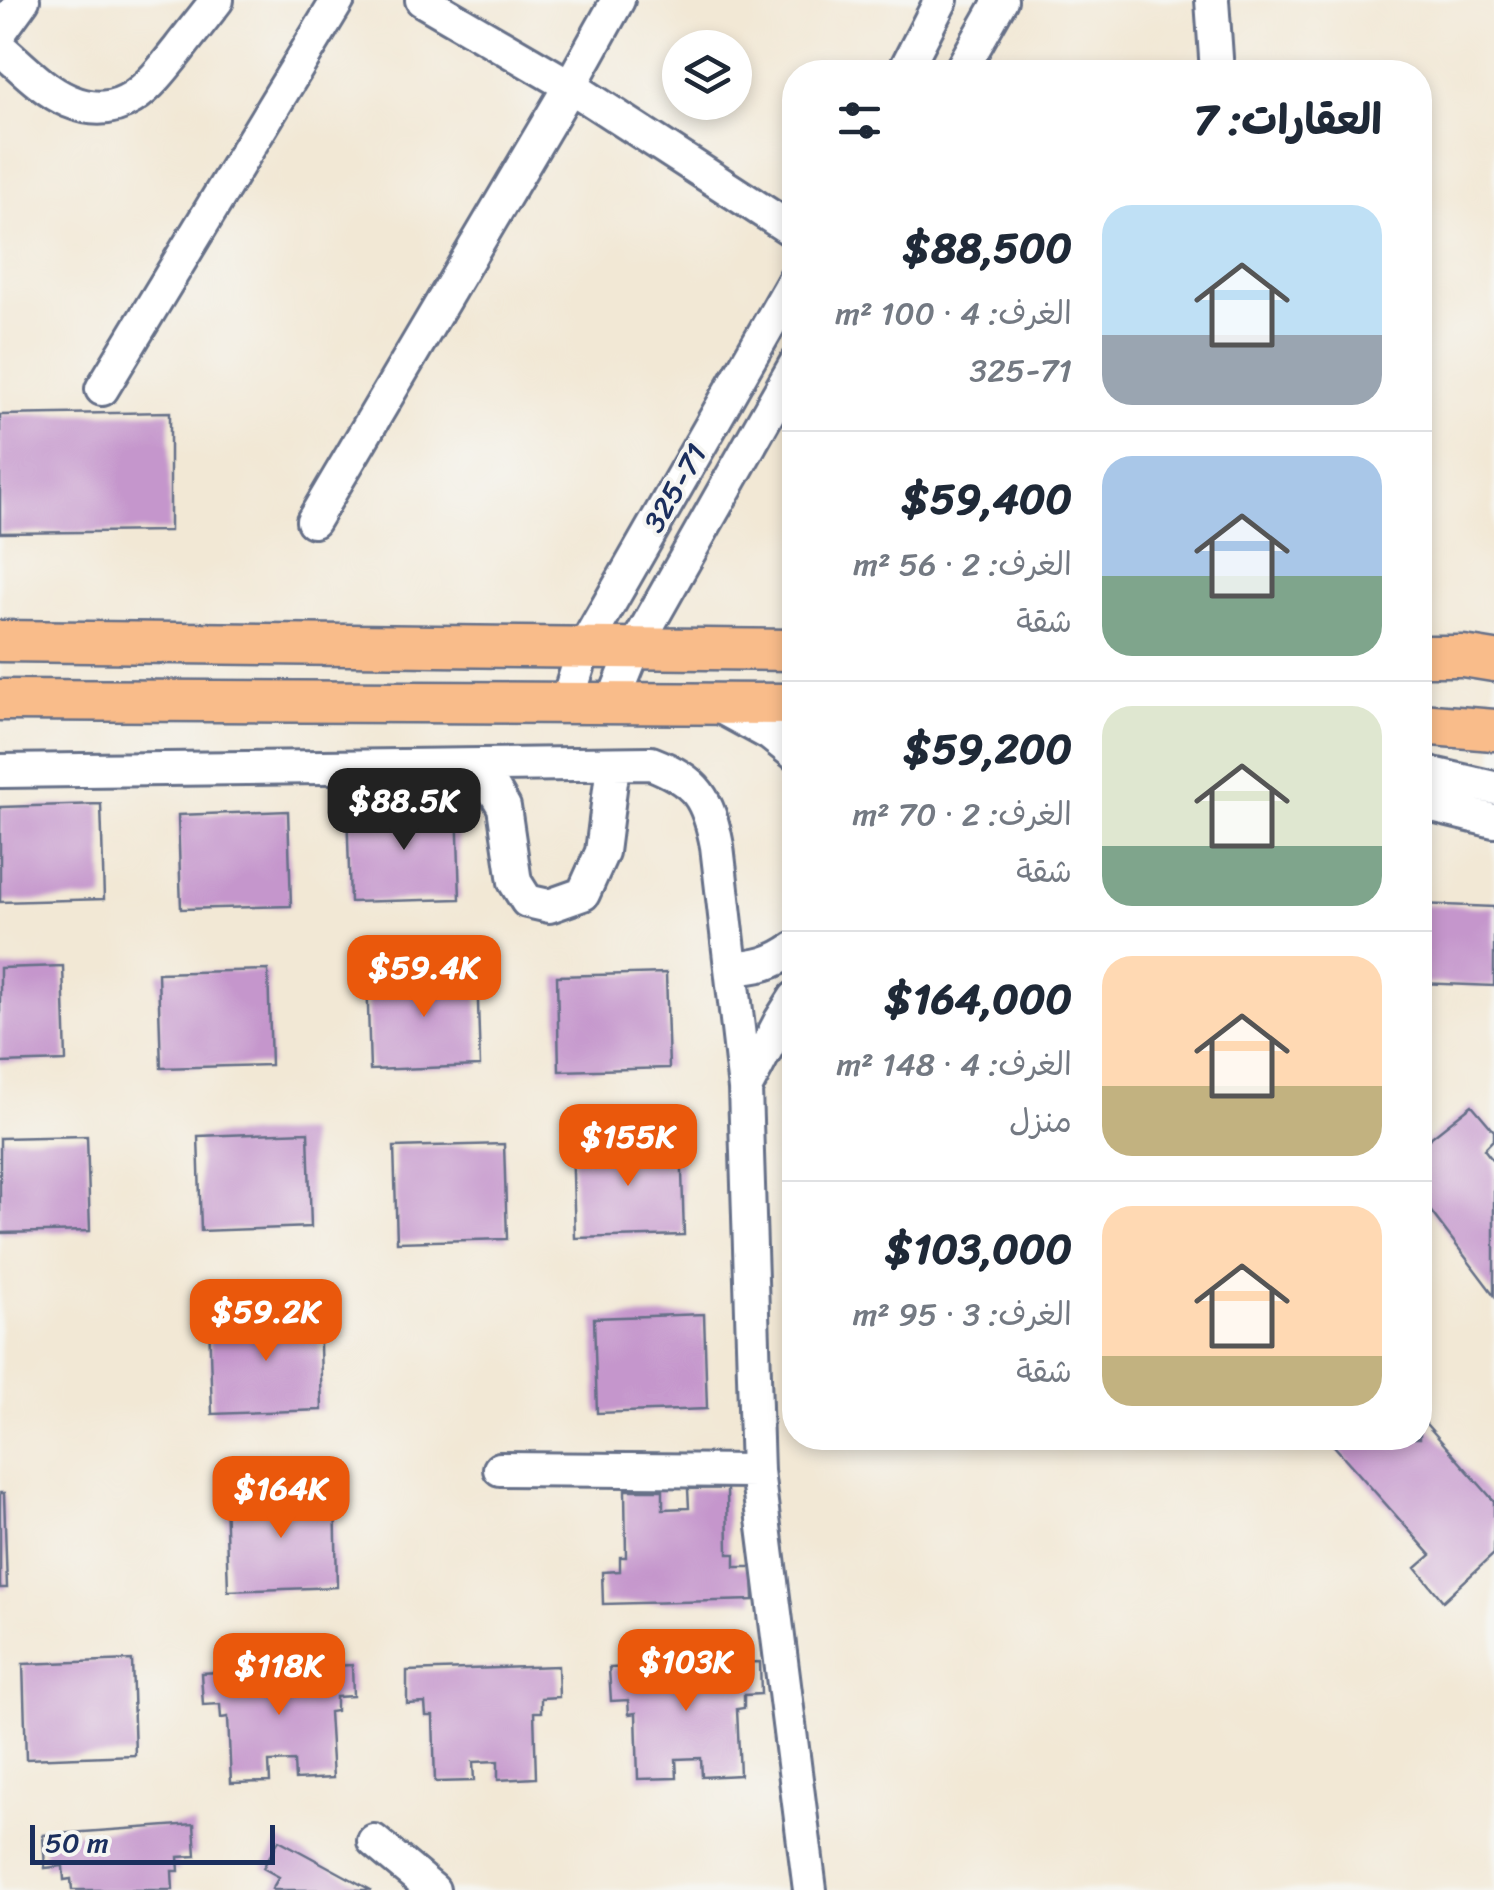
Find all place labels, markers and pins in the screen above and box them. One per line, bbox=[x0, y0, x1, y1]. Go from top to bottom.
pin: $88.5K bbox=[323, 768, 485, 853]
pin: $59.4K bbox=[343, 935, 505, 1020]
pin: $155K bbox=[558, 1104, 698, 1189]
pin: $59.2K bbox=[185, 1279, 347, 1364]
pin: $164K bbox=[211, 1456, 351, 1541]
pin: $103K bbox=[616, 1629, 756, 1714]
pin: $118K bbox=[209, 1633, 349, 1718]

